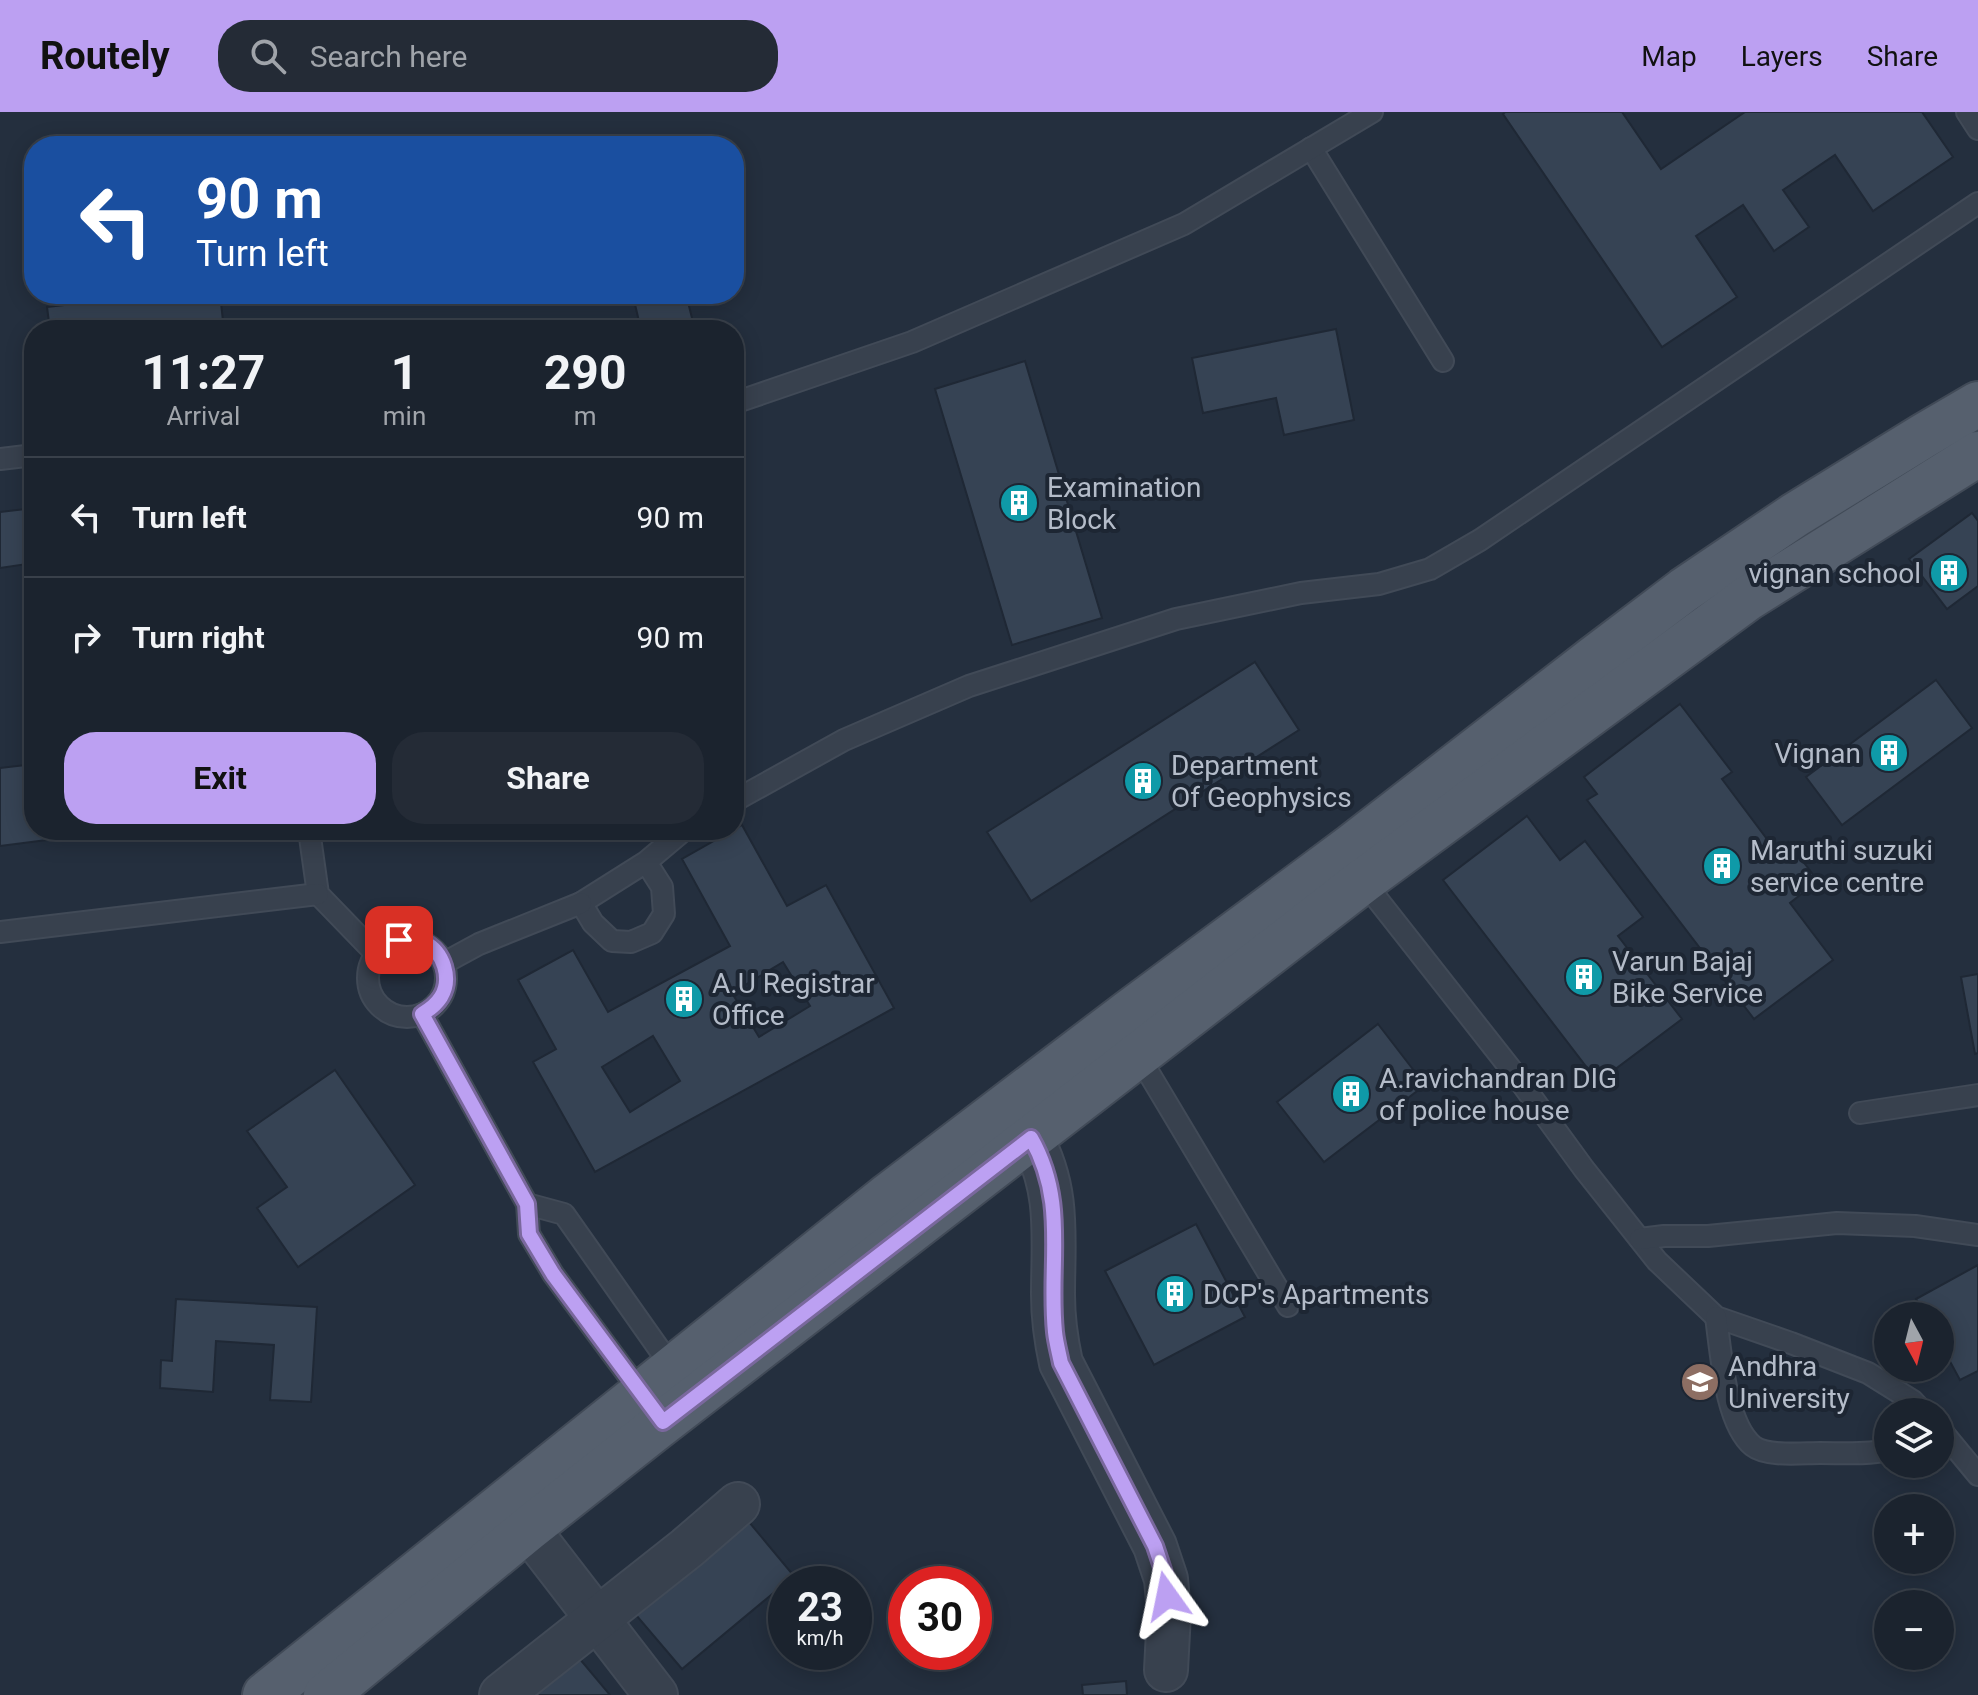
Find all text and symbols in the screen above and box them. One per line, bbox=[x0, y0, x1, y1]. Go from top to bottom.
search box bbox=[218, 20, 778, 92]
text: Routely bbox=[40, 34, 170, 78]
icon: search bbox=[246, 34, 290, 78]
text: Search here bbox=[310, 39, 467, 74]
text: Map bbox=[1641, 40, 1697, 73]
text: Layers bbox=[1741, 40, 1823, 73]
text: Share bbox=[1867, 40, 1938, 73]
text: 90 m bbox=[196, 166, 323, 232]
icon: left bbox=[64, 168, 168, 272]
text: Turn left bbox=[196, 233, 329, 275]
text: 11:27 bbox=[142, 344, 265, 401]
text: 1 bbox=[391, 344, 418, 401]
text: 290 bbox=[544, 344, 626, 401]
text: Arrival bbox=[167, 401, 240, 431]
text: min bbox=[383, 401, 426, 431]
text: m bbox=[574, 401, 597, 431]
place label: Examination Block bbox=[1047, 471, 1202, 536]
building icon: Examination Block bbox=[998, 482, 1040, 524]
icon: left bbox=[64, 495, 108, 539]
text: Turn left bbox=[132, 500, 247, 535]
text: 90 m bbox=[637, 500, 704, 535]
building icon: vignan school bbox=[1928, 552, 1970, 594]
place label: vignan school bbox=[1749, 557, 1921, 590]
icon: right bbox=[64, 615, 108, 659]
text: Turn right bbox=[132, 620, 265, 655]
text: 90 m bbox=[637, 620, 704, 655]
button: Exit bbox=[64, 732, 376, 824]
button: Share bbox=[392, 732, 704, 824]
building icon: Vignan bbox=[1868, 732, 1910, 774]
place label: Vignan bbox=[1774, 737, 1861, 770]
place label: Department Of Geophysics bbox=[1171, 749, 1352, 814]
building icon: Department Of Geophysics bbox=[1122, 760, 1164, 802]
place label: Maruthi suzuki service centre bbox=[1750, 834, 1933, 899]
building icon: Maruthi suzuki service centre bbox=[1701, 845, 1743, 887]
pin bbox=[365, 906, 433, 974]
icon: arrive bbox=[377, 918, 421, 962]
place label: Varun Bajaj Bike Service bbox=[1612, 945, 1763, 1010]
building icon: Varun Bajaj Bike Service bbox=[1563, 956, 1605, 998]
place label: A.U Registrar Office bbox=[712, 967, 875, 1032]
building icon: A.U Registrar Office bbox=[663, 978, 705, 1020]
place label: A.ravichandran DIG of police house bbox=[1379, 1062, 1617, 1127]
building icon: A.ravichandran DIG of police house bbox=[1330, 1073, 1372, 1115]
building icon: DCP's Apartments bbox=[1154, 1273, 1196, 1315]
place label: DCP's Apartments bbox=[1203, 1278, 1430, 1311]
north arrow bbox=[1874, 1302, 1954, 1382]
map controls bbox=[1874, 1302, 1954, 1670]
place label: Andhra University bbox=[1728, 1350, 1850, 1415]
school or university icon: Andhra University bbox=[1679, 1361, 1721, 1403]
button: layers bbox=[1874, 1398, 1954, 1478]
button: + bbox=[1874, 1494, 1954, 1574]
position arrow bbox=[1125, 1554, 1209, 1638]
speed limit sign: 30 bbox=[888, 1566, 992, 1670]
text: 23 bbox=[797, 1584, 843, 1631]
button: − bbox=[1874, 1590, 1954, 1670]
text: km/h bbox=[797, 1626, 843, 1650]

